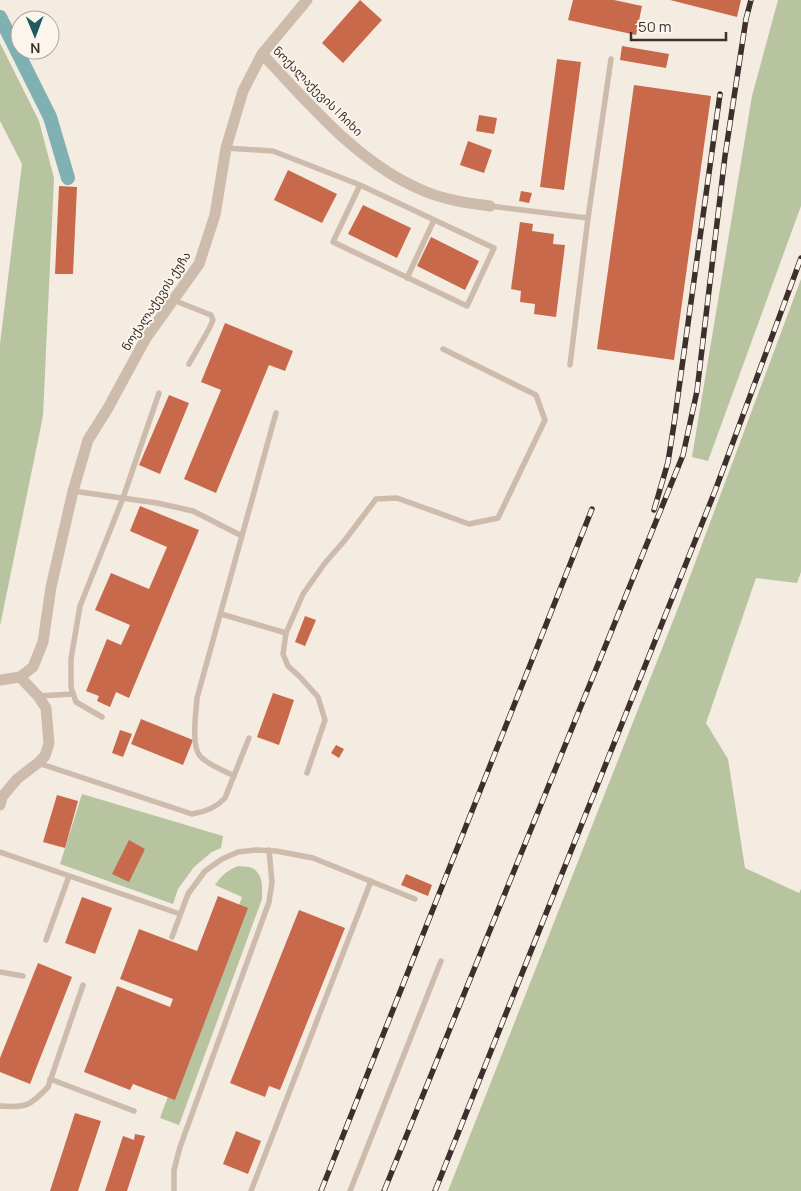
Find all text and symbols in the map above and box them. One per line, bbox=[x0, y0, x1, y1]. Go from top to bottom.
north arrow bbox=[10, 10, 60, 60]
scale bar bbox=[631, 10, 726, 42]
text: 50 m bbox=[638, 16, 672, 37]
text: N bbox=[30, 39, 40, 58]
street label: ნოქალაქევის I ჩიხი bbox=[269, 42, 367, 140]
street label: ნოქალაქევის ქუჩა bbox=[117, 248, 195, 354]

